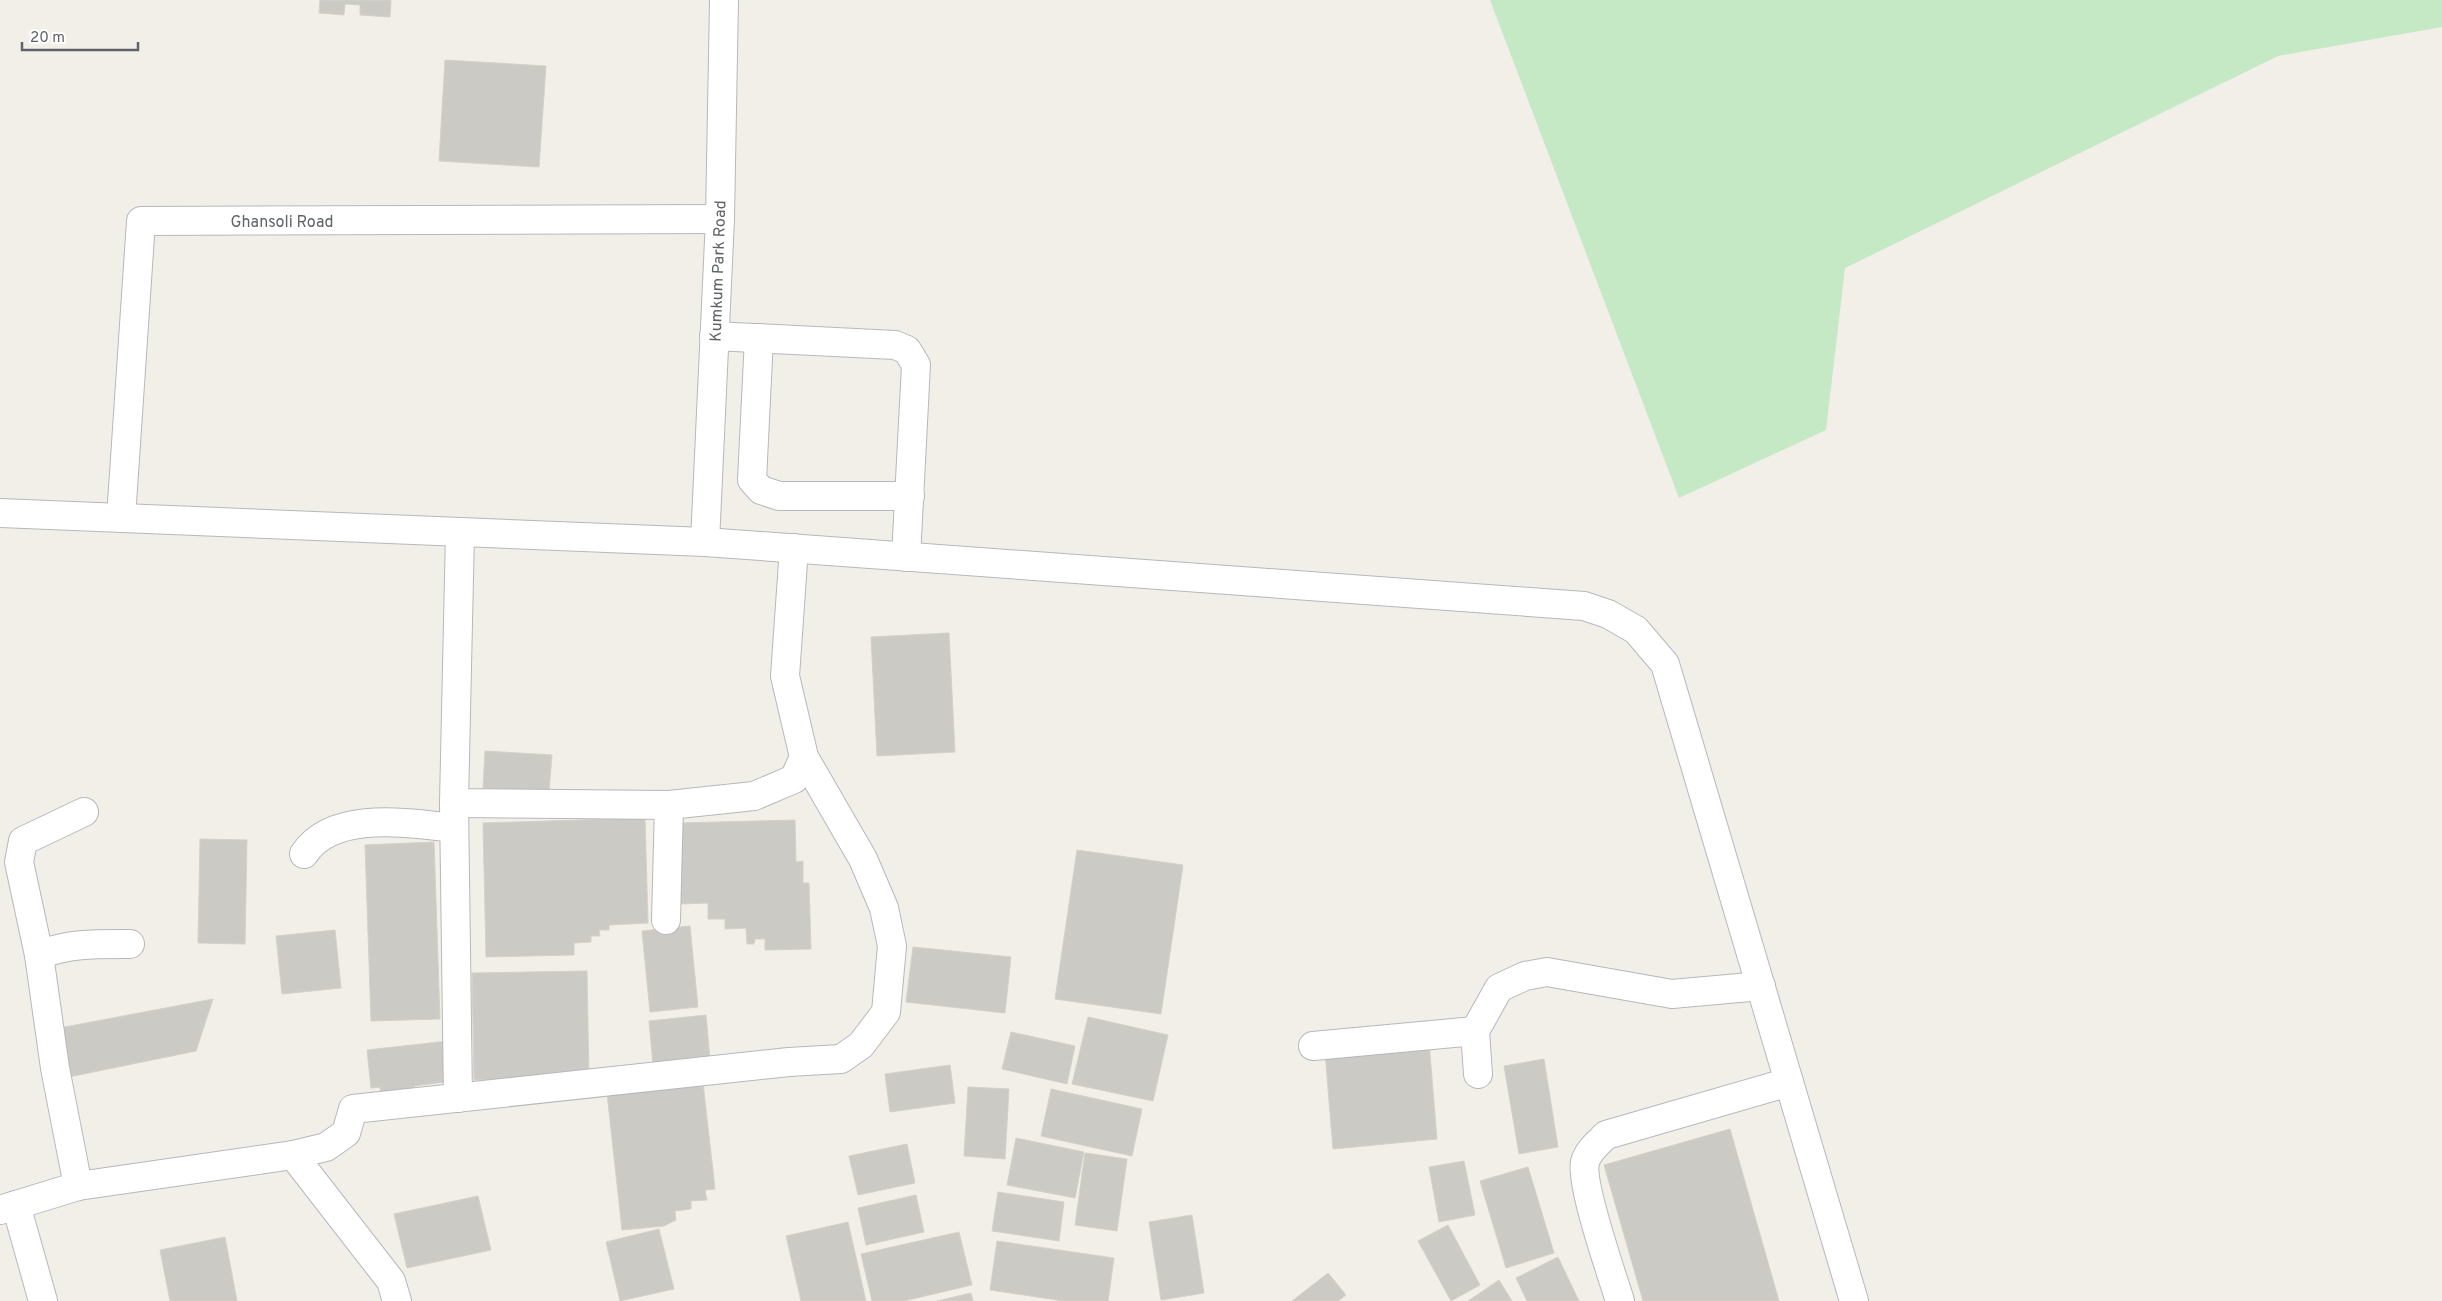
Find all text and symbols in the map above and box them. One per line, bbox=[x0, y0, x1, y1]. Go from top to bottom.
scale bar bbox=[22, 20, 139, 52]
text: 20 m bbox=[30, 29, 65, 48]
street label: Kumkum Park Road bbox=[707, 200, 731, 342]
street label: Ghansoli Road bbox=[230, 213, 334, 233]

